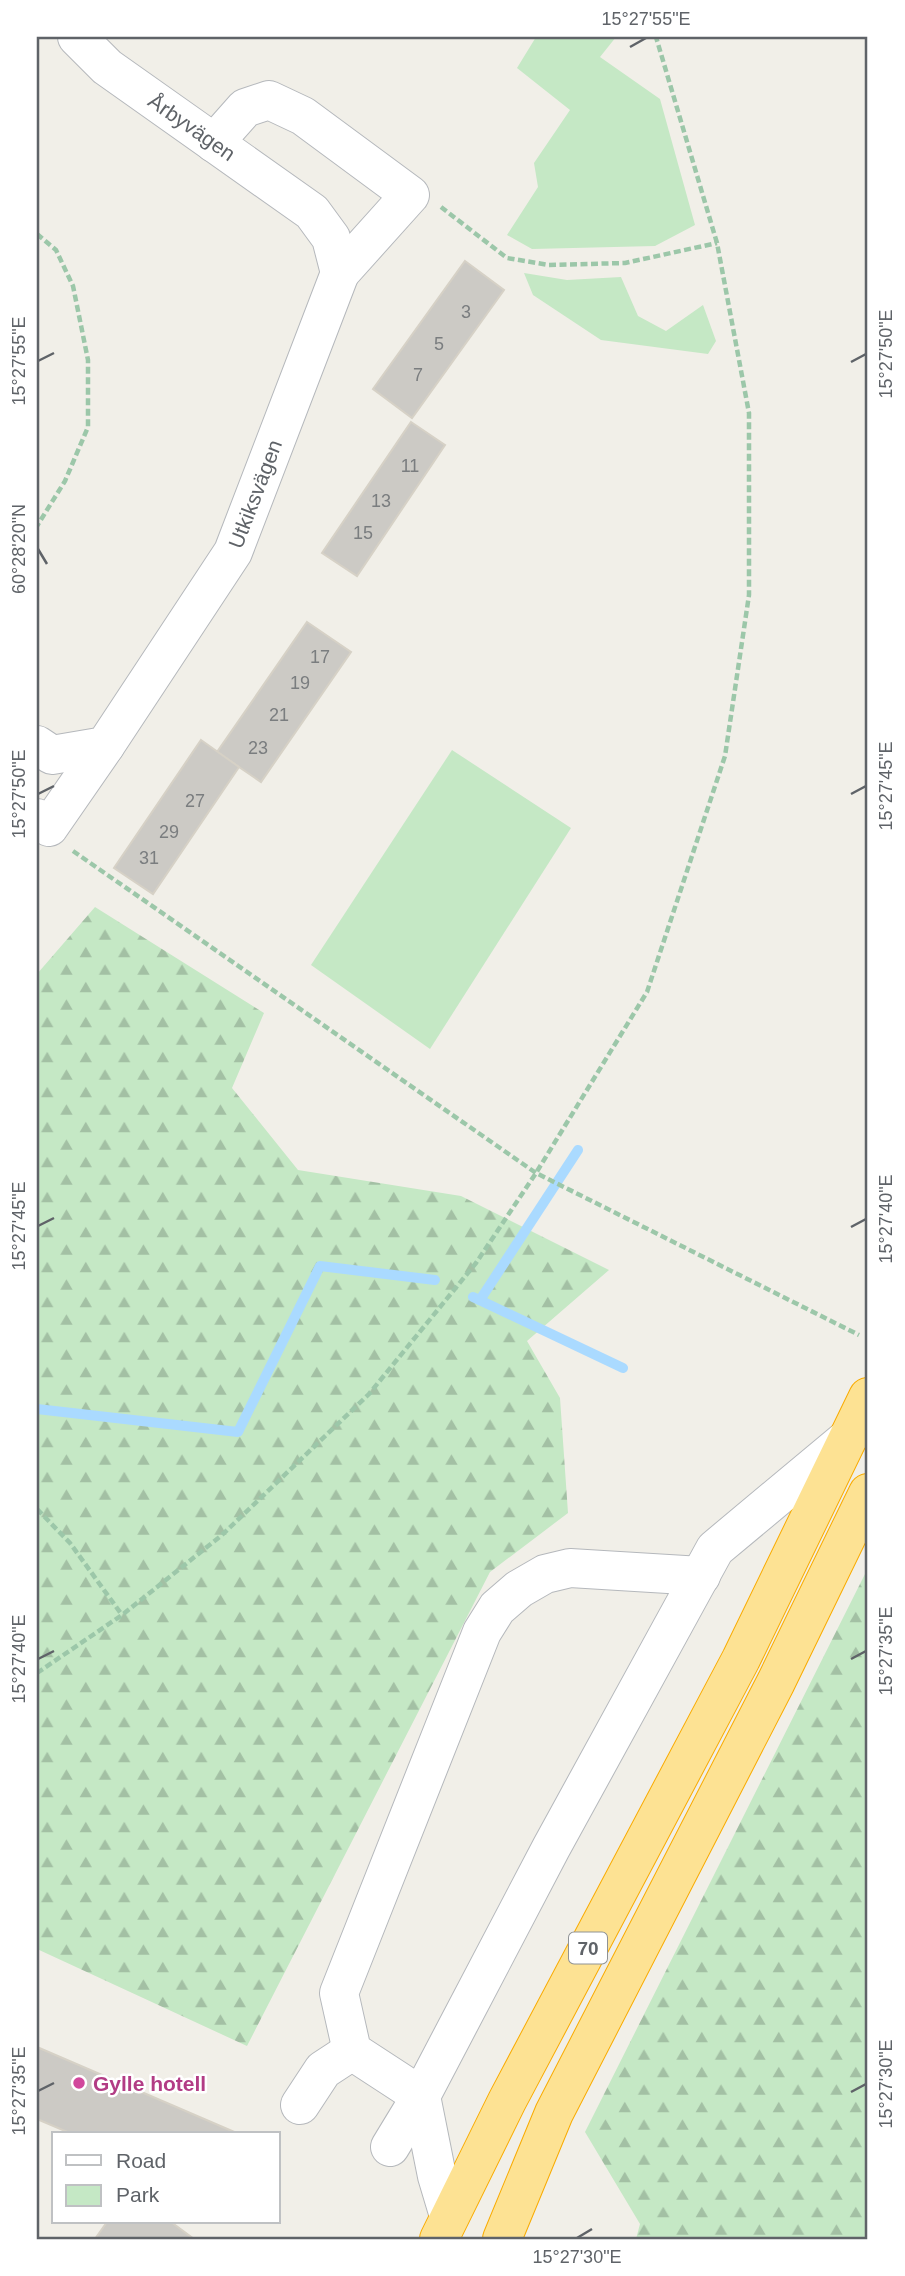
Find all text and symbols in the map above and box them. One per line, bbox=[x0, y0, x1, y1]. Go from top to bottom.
text: 15°27'55"E bbox=[601, 9, 691, 29]
street label: Årbyvägen bbox=[144, 89, 240, 165]
house number: 3 bbox=[461, 302, 471, 322]
text: 15°27'50"E bbox=[876, 309, 896, 399]
text: 15°27'55"E bbox=[9, 316, 29, 406]
house number: 5 bbox=[434, 334, 444, 354]
house number: 7 bbox=[413, 365, 423, 385]
street label: Utkiksvägen bbox=[224, 436, 286, 552]
house number: 11 bbox=[401, 456, 419, 476]
house number: 13 bbox=[371, 491, 391, 511]
text: 60°28'20"N bbox=[9, 504, 29, 594]
house number: 15 bbox=[353, 523, 373, 543]
house number: 17 bbox=[310, 647, 330, 667]
house number: 19 bbox=[290, 673, 310, 693]
house number: 21 bbox=[269, 705, 289, 725]
house number: 23 bbox=[248, 738, 268, 758]
text: 15°27'45"E bbox=[876, 741, 896, 831]
text: 15°27'50"E bbox=[9, 749, 29, 839]
house number: 27 bbox=[185, 791, 205, 811]
house number: 29 bbox=[159, 822, 179, 842]
house number: 31 bbox=[139, 848, 159, 868]
text: 15°27'40"E bbox=[876, 1174, 896, 1264]
text: 15°27'45"E bbox=[9, 1181, 29, 1271]
text: 15°27'35"E bbox=[876, 1606, 896, 1696]
text: 15°27'40"E bbox=[9, 1614, 29, 1704]
road number: 70 bbox=[569, 1932, 607, 1964]
text: 15°27'30"E bbox=[876, 2039, 896, 2129]
text: 15°27'35"E bbox=[9, 2046, 29, 2136]
place label: Gylle hotell bbox=[93, 2072, 206, 2095]
marker: Gylle hotell bbox=[71, 2075, 87, 2091]
legend bbox=[52, 2132, 280, 2224]
text: Road bbox=[116, 2149, 166, 2172]
text: Park bbox=[116, 2183, 160, 2206]
text: 15°27'30"E bbox=[532, 2247, 622, 2267]

